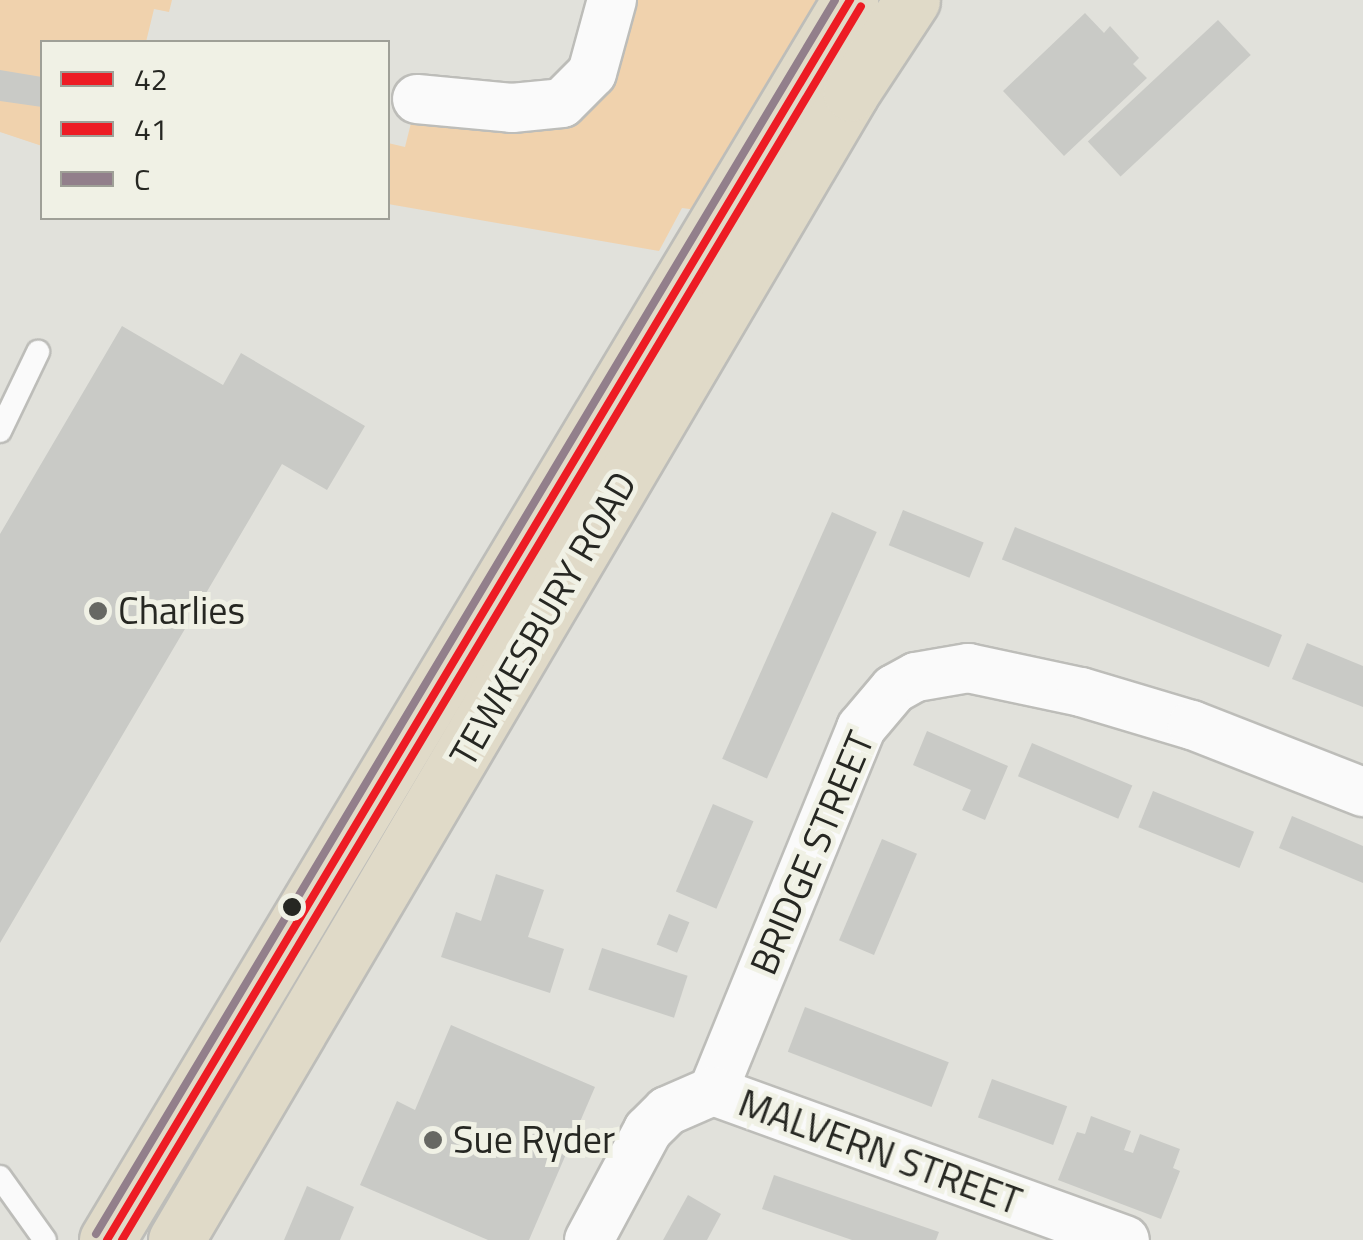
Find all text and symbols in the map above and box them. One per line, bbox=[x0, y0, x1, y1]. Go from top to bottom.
legend bbox=[40, 40, 390, 220]
text: 42 bbox=[134, 56, 168, 102]
text: 41 bbox=[134, 106, 168, 152]
text: C bbox=[134, 156, 150, 202]
street label: TEWKESBURY ROAD bbox=[440, 464, 646, 774]
place label: Charlies bbox=[118, 588, 245, 634]
marker: Charlies bbox=[87, 600, 109, 622]
street label: BRIDGE STREET bbox=[740, 725, 884, 981]
unlabelled marker bbox=[282, 897, 302, 917]
street label: MALVERN STREET bbox=[733, 1080, 1027, 1224]
place label: Sue Ryder bbox=[453, 1117, 615, 1163]
marker: Sue Ryder bbox=[422, 1129, 444, 1151]

